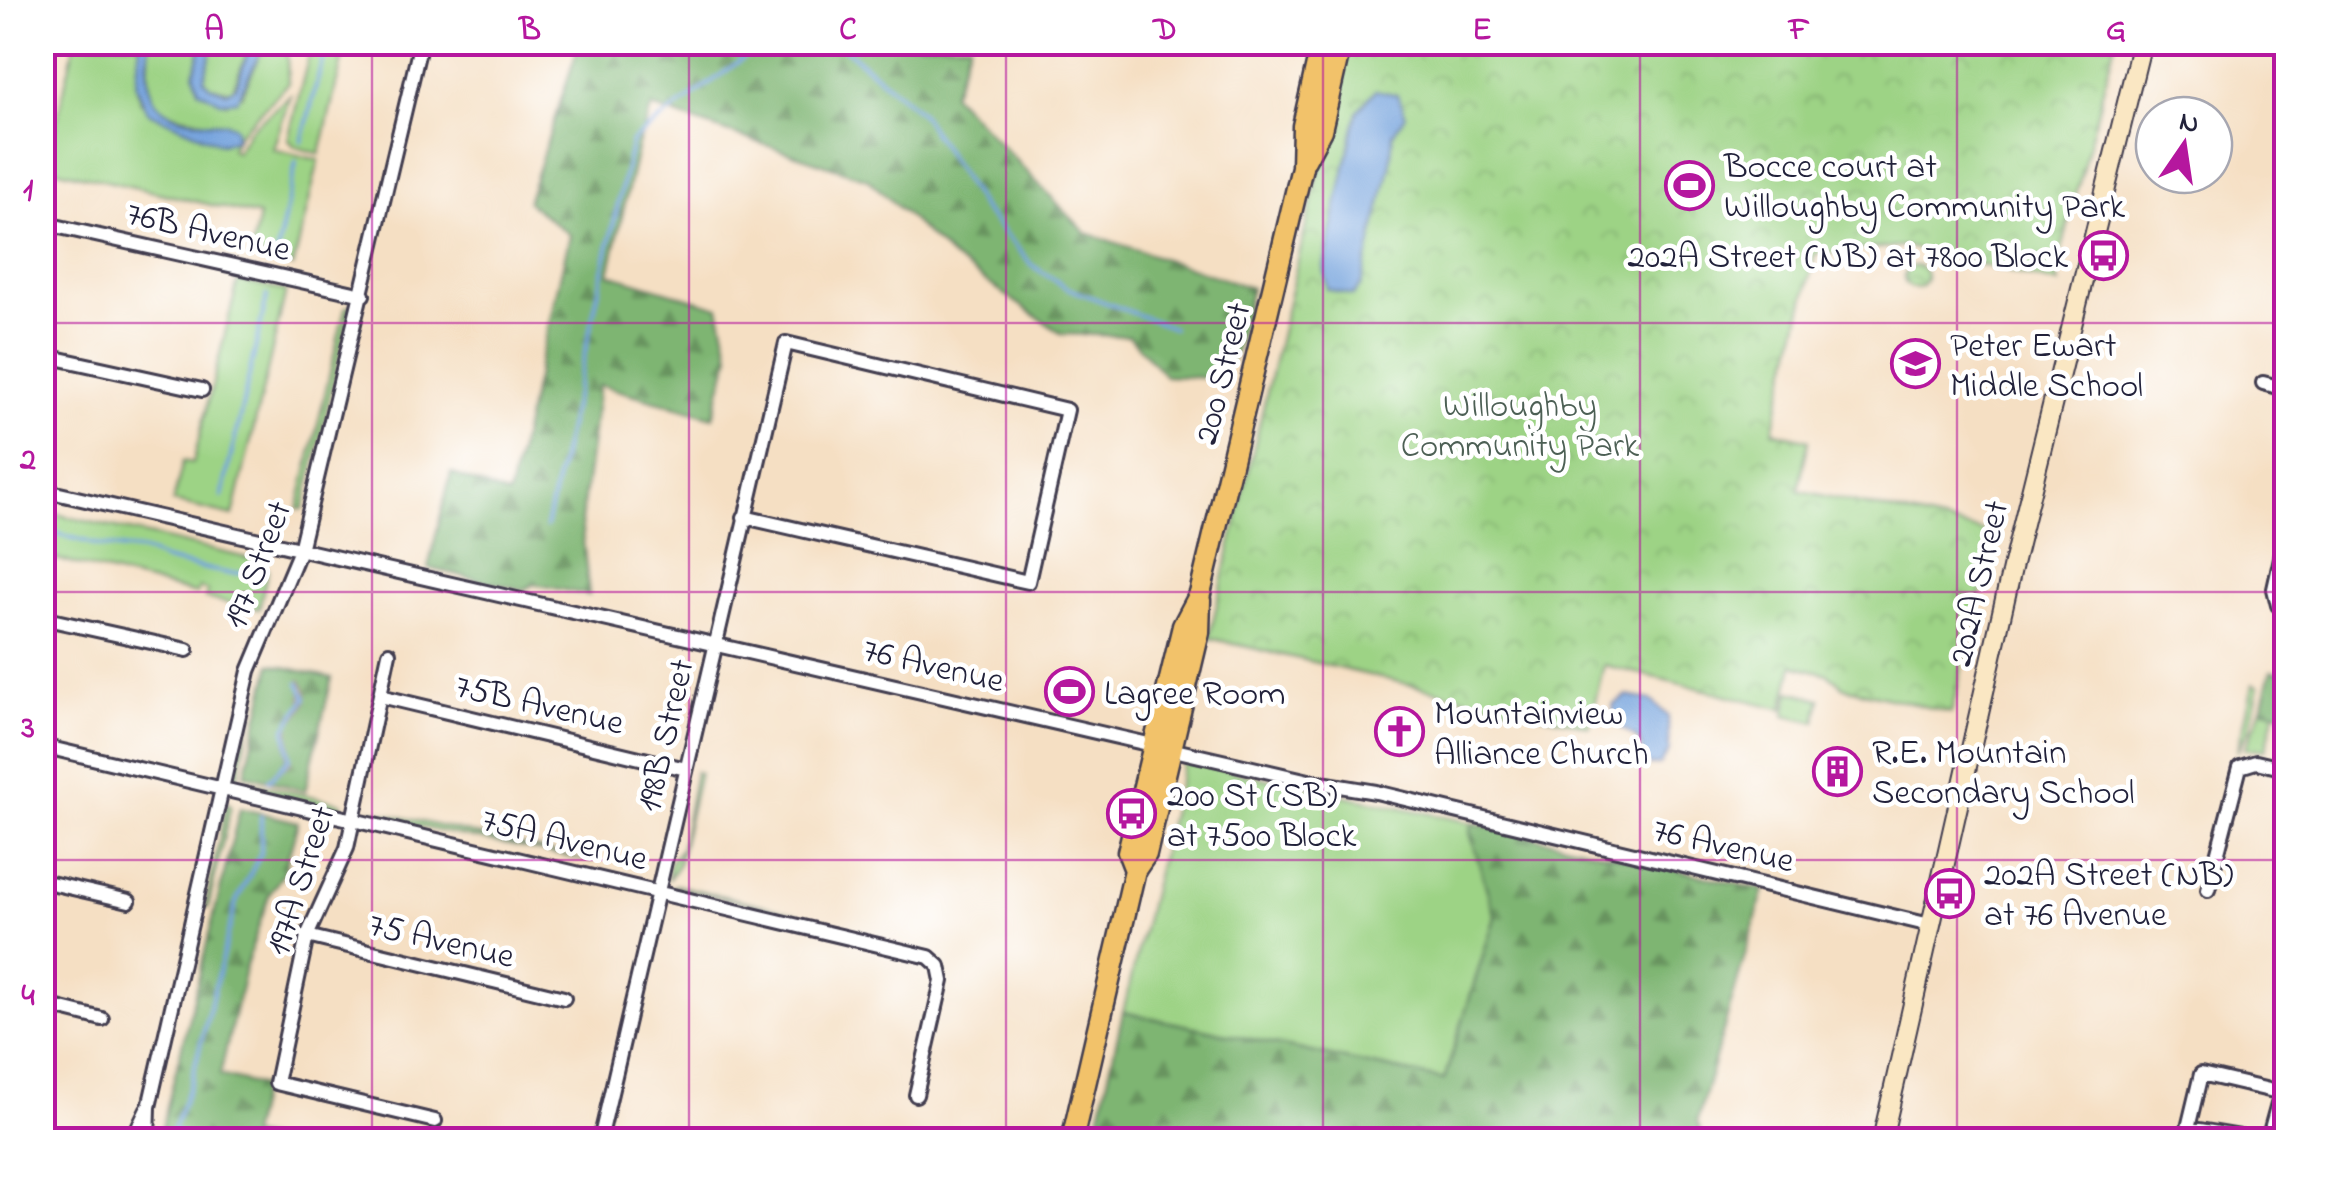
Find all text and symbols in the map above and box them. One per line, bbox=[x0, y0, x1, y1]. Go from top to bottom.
text: A bbox=[204, 8, 224, 55]
text: B bbox=[517, 8, 541, 55]
text: C bbox=[839, 8, 857, 55]
text: D bbox=[1151, 8, 1177, 55]
text: E bbox=[1472, 8, 1492, 55]
text: F bbox=[1787, 8, 1810, 55]
text: G bbox=[2106, 8, 2126, 55]
north arrow bbox=[2134, 95, 2234, 195]
text: N bbox=[2175, 102, 2203, 146]
place label: Bocce court at Willoughby Community Park bbox=[1723, 143, 2126, 234]
sports icon: Bocce court at Willoughby Community Park bbox=[1663, 159, 1715, 211]
text: 1 bbox=[23, 169, 33, 216]
street label: 76B Avenue bbox=[121, 190, 296, 277]
bus stop icon: 202A Street (NB) at 7800 Block bbox=[2077, 229, 2129, 281]
place label: 202A Street (NB) at 7800 Block bbox=[1628, 233, 2069, 284]
street label: 200 Street bbox=[1182, 297, 1267, 450]
place label: Peter Ewart Middle School bbox=[1950, 322, 2143, 413]
school or university icon: Peter Ewart Middle School bbox=[1889, 338, 1941, 390]
park label: Willoughby Community Park bbox=[1401, 382, 1640, 473]
text: 2 bbox=[19, 438, 36, 485]
street label: 197 Street bbox=[212, 494, 307, 636]
street label: 202A Street bbox=[1937, 496, 2024, 672]
street label: 76 Avenue bbox=[858, 626, 1009, 708]
street label: 198B Street bbox=[625, 654, 710, 817]
street label: 75B Avenue bbox=[450, 662, 629, 751]
sports icon: Lagree Room bbox=[1043, 666, 1095, 718]
place label: Lagree Room bbox=[1104, 670, 1285, 721]
place label: Mountainview Alliance Church bbox=[1434, 690, 1649, 781]
text: 3 bbox=[20, 706, 35, 753]
church icon: Mountainview Alliance Church bbox=[1373, 706, 1425, 758]
place label: R.E. Mountain Secondary School bbox=[1872, 729, 2135, 820]
building icon: R.E. Mountain Secondary School bbox=[1811, 745, 1863, 797]
place label: 200 St (SB) at 7500 Block bbox=[1167, 772, 1357, 863]
bus stop icon: 200 St (SB) at 7500 Block bbox=[1106, 788, 1158, 840]
street label: 75A Avenue bbox=[476, 796, 653, 887]
street label: 197A Street bbox=[254, 799, 351, 962]
street label: 76 Avenue bbox=[1648, 806, 1799, 888]
place label: 202A Street (NB) at 76 Avenue bbox=[1984, 851, 2233, 942]
bus stop icon: 202A Street (NB) at 76 Avenue bbox=[1923, 867, 1975, 919]
street label: 75 Avenue bbox=[363, 901, 519, 984]
text: 4 bbox=[21, 974, 35, 1021]

